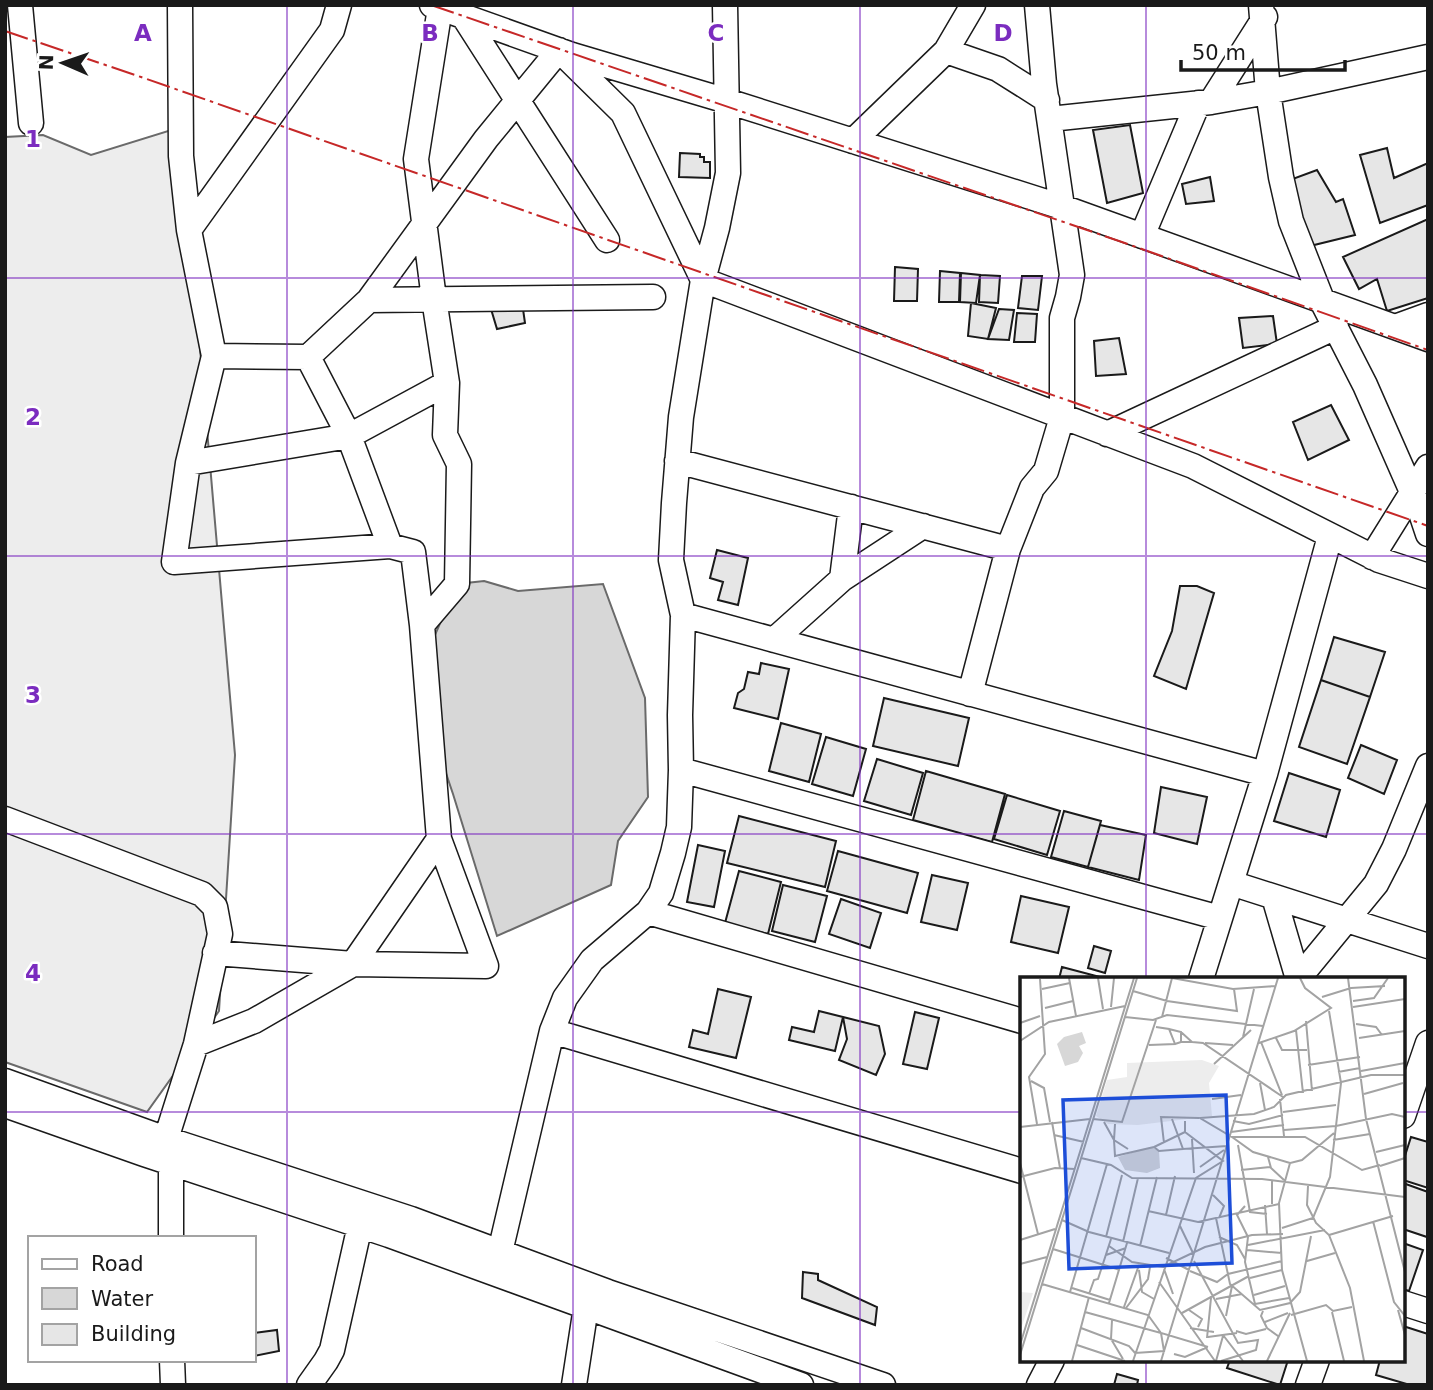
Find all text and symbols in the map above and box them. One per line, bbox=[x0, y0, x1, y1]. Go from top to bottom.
text: A bbox=[134, 20, 152, 46]
text: B bbox=[421, 20, 439, 46]
text: C bbox=[708, 20, 724, 46]
text: D bbox=[993, 20, 1013, 46]
north arrow bbox=[28, 28, 98, 98]
scale bar bbox=[1181, 28, 1346, 72]
text: 50 m bbox=[1192, 41, 1246, 65]
text: N bbox=[35, 54, 57, 71]
text: 1 bbox=[25, 126, 41, 152]
text: 2 bbox=[25, 404, 41, 430]
text: 3 bbox=[25, 682, 41, 708]
text: 4 bbox=[25, 960, 41, 986]
inset map bbox=[1020, 977, 1405, 1362]
legend bbox=[28, 1236, 256, 1362]
text: Road bbox=[91, 1252, 144, 1276]
text: Water bbox=[91, 1287, 153, 1311]
text: Building bbox=[91, 1322, 176, 1346]

